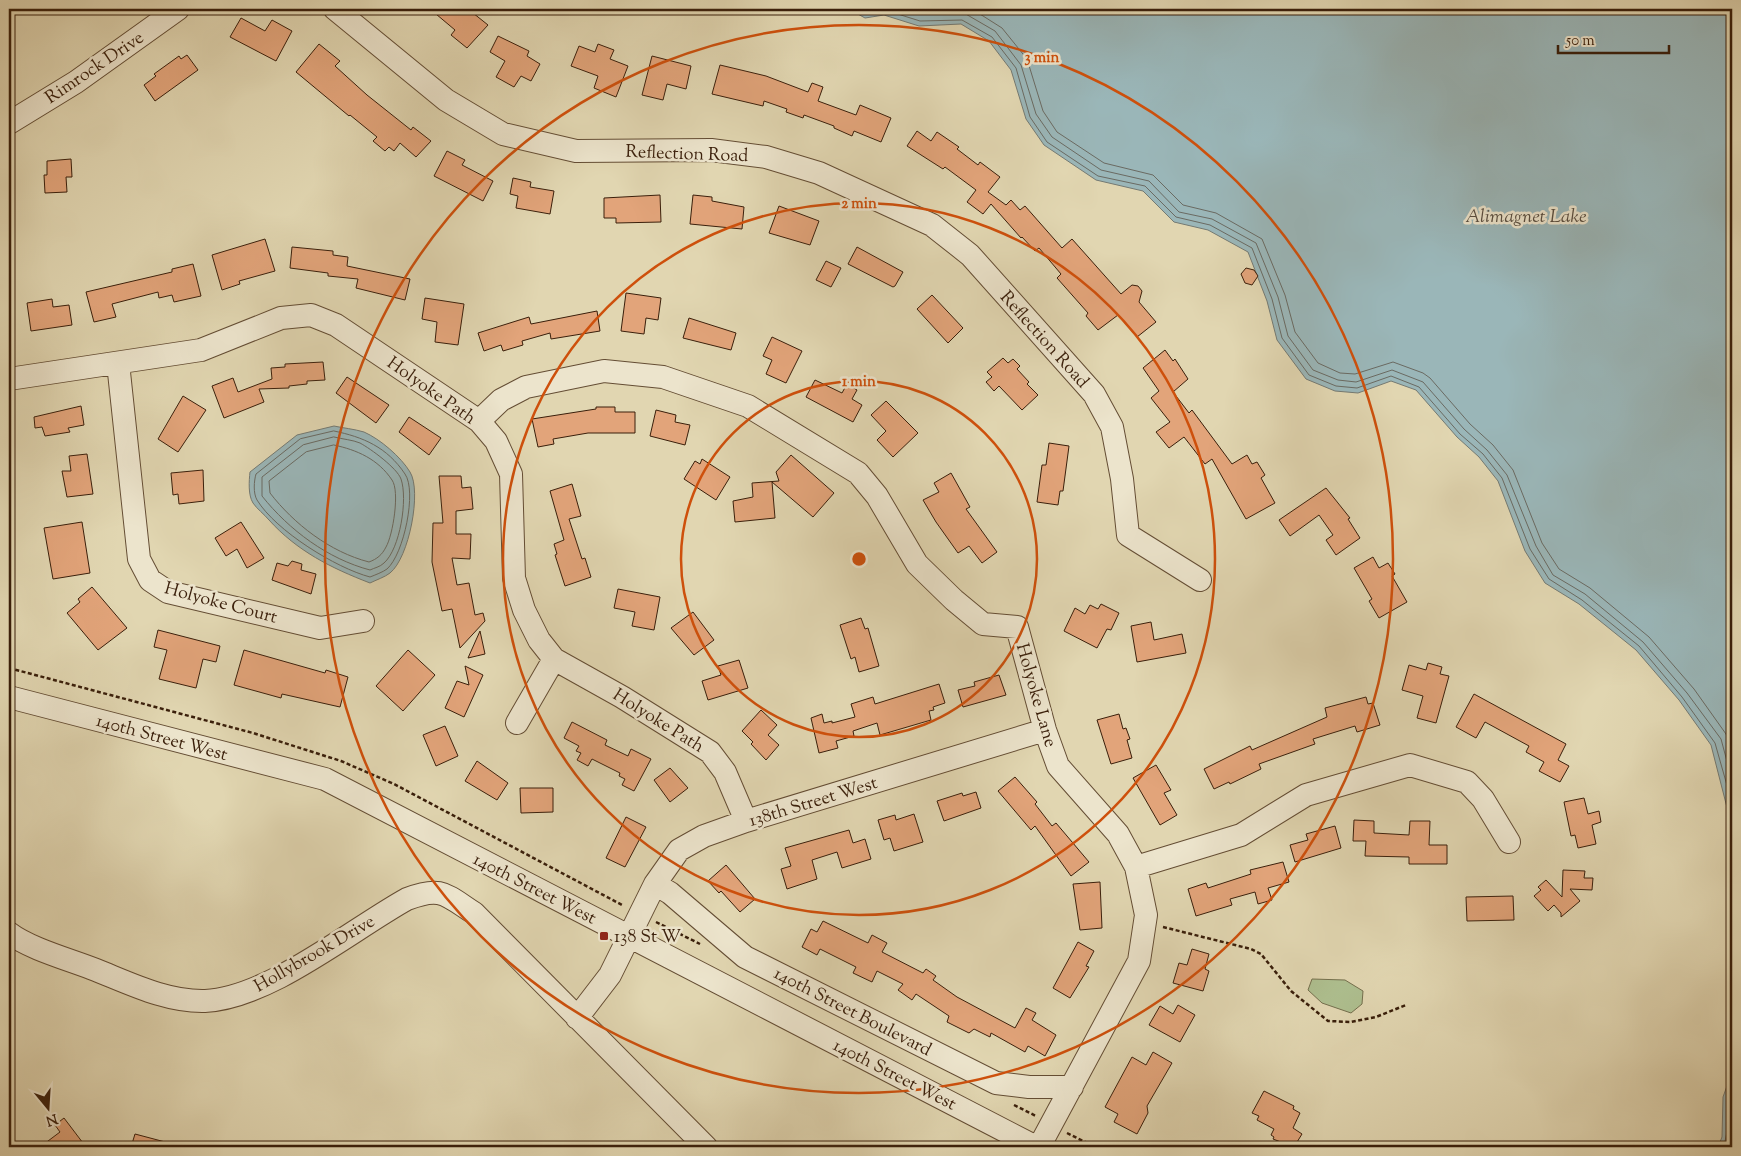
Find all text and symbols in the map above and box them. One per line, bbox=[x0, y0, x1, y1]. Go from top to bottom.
scale bar bbox=[1558, 22, 1670, 54]
street label: Rimrock Drive bbox=[40, 26, 150, 111]
text: 50 m bbox=[1565, 31, 1595, 52]
text: 3 min bbox=[1025, 48, 1060, 69]
street label: Reflection Road bbox=[625, 140, 749, 170]
text: 2 min bbox=[841, 194, 877, 215]
water label: Alimagnet Lake bbox=[1465, 204, 1587, 231]
street label: Reflection Road bbox=[993, 286, 1094, 395]
street label: Holyoke Path bbox=[381, 351, 481, 432]
text: 1 min bbox=[842, 372, 876, 393]
centre of rings bbox=[850, 550, 868, 568]
street label: Holyoke Court bbox=[161, 576, 280, 632]
street label: Holyoke Lane bbox=[1008, 641, 1062, 751]
street label: Holyoke Path bbox=[607, 683, 709, 760]
street label: 140th Street West bbox=[93, 709, 230, 769]
street label: 138th Street West bbox=[746, 771, 881, 835]
street label: 140th Street West bbox=[468, 848, 600, 932]
street label: Hollybrook Drive bbox=[250, 910, 380, 1000]
place label: 138 St W bbox=[614, 925, 681, 951]
marker: 138 St W bbox=[598, 930, 610, 942]
street label: 140th Street Boulevard bbox=[769, 962, 936, 1064]
street label: 140th Street West bbox=[828, 1034, 960, 1118]
north arrow bbox=[22, 1084, 72, 1134]
text: N bbox=[43, 1107, 60, 1130]

